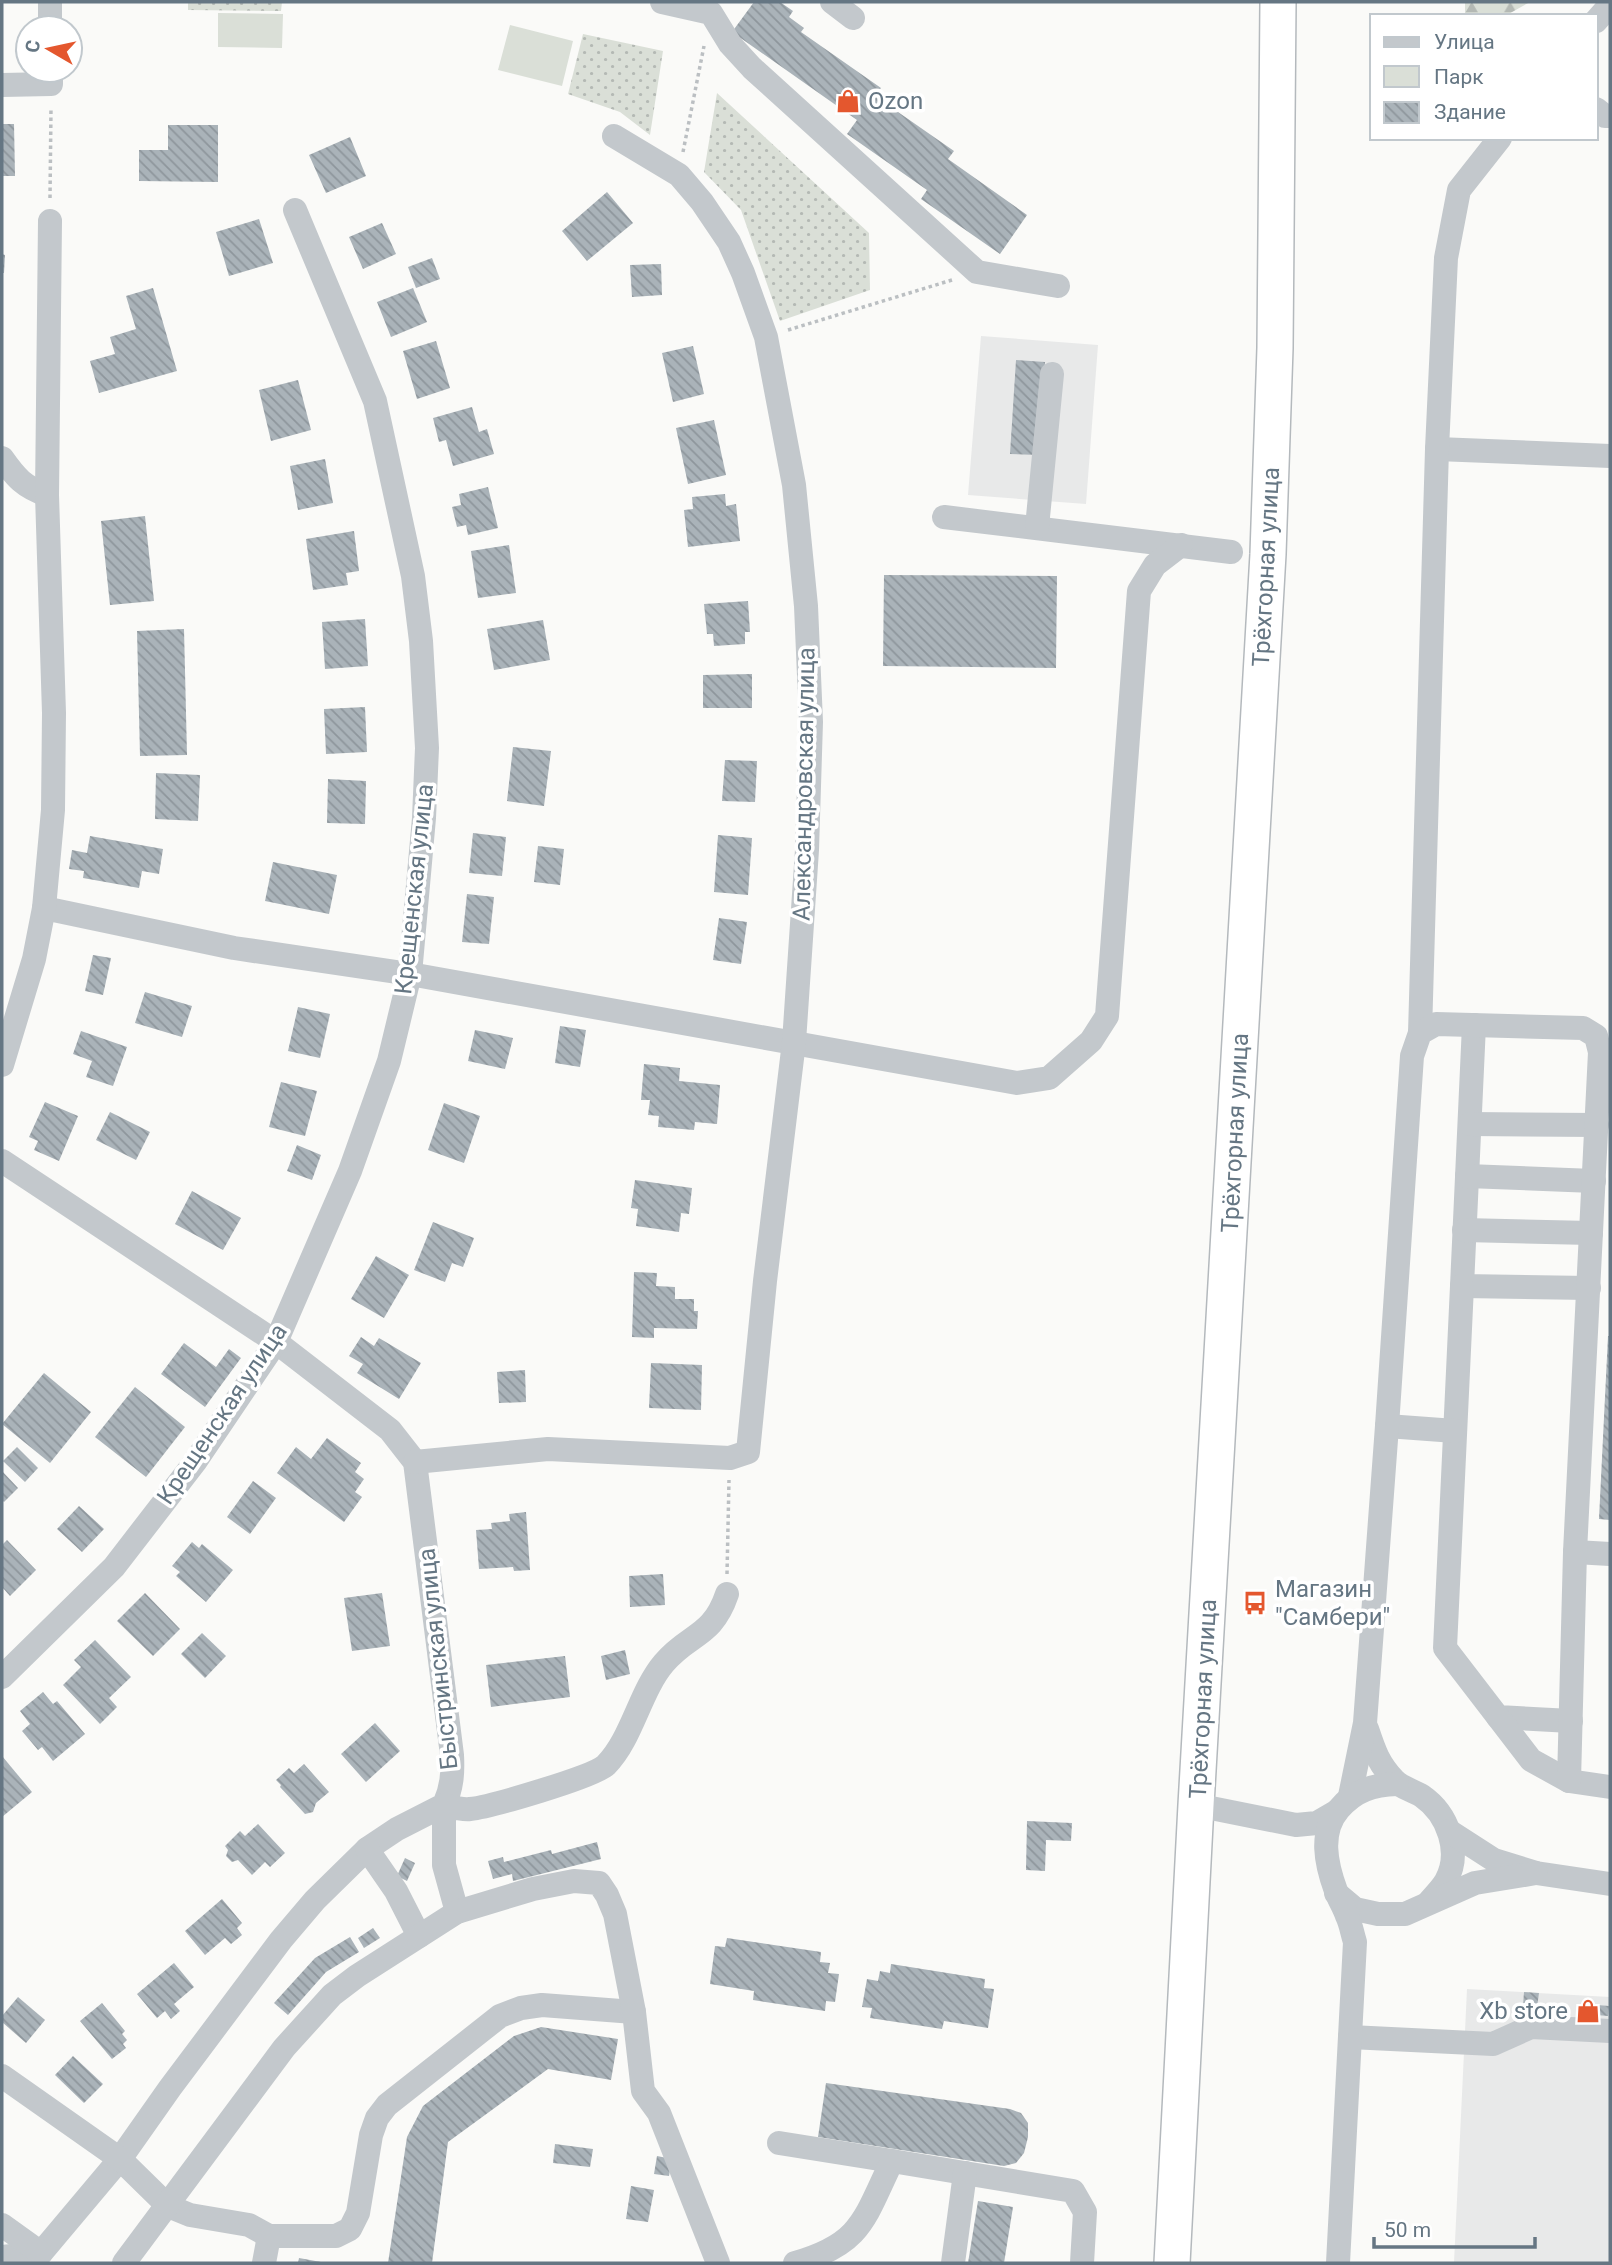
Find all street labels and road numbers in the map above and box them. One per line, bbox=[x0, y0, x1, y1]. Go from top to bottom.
street label: Трёхгорная улица bbox=[1247, 466, 1285, 668]
street label: Александровская улица bbox=[788, 647, 820, 921]
street label: Крещенская улица bbox=[389, 782, 439, 996]
street label: Трёхгорная улица bbox=[1216, 1032, 1254, 1234]
street label: Крещенская улица bbox=[151, 1318, 293, 1510]
street label: Быстринская улица bbox=[412, 1547, 464, 1771]
street label: Трёхгорная улица bbox=[1184, 1598, 1222, 1800]

